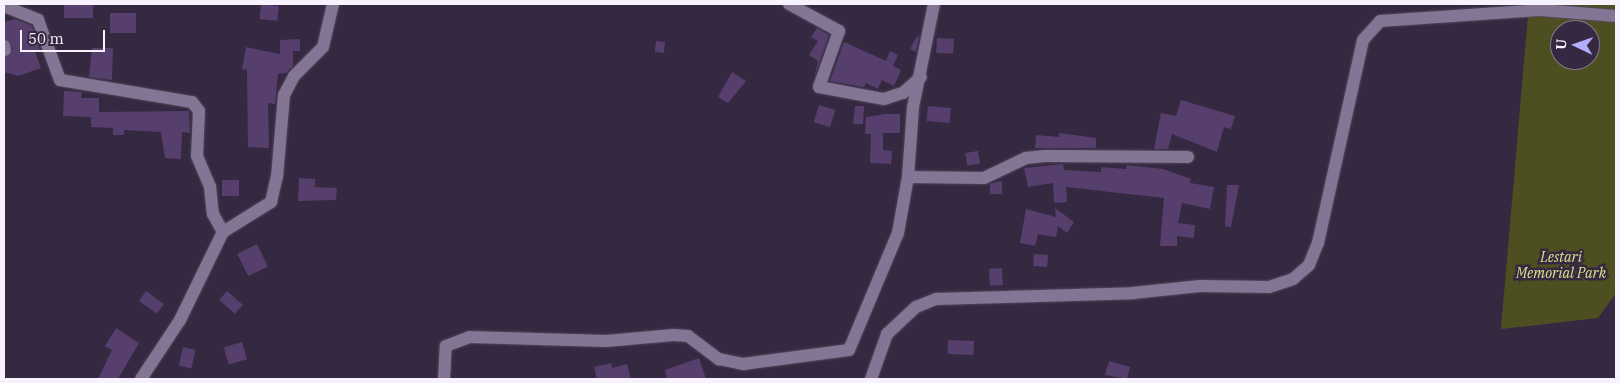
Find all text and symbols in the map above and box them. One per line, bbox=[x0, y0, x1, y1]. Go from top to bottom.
scale bar bbox=[22, 20, 108, 52]
north arrow bbox=[1550, 20, 1600, 70]
text: 50 m bbox=[28, 29, 64, 48]
text: U bbox=[1552, 38, 1570, 50]
park label: Lestari Memorial Park bbox=[1516, 249, 1606, 282]

